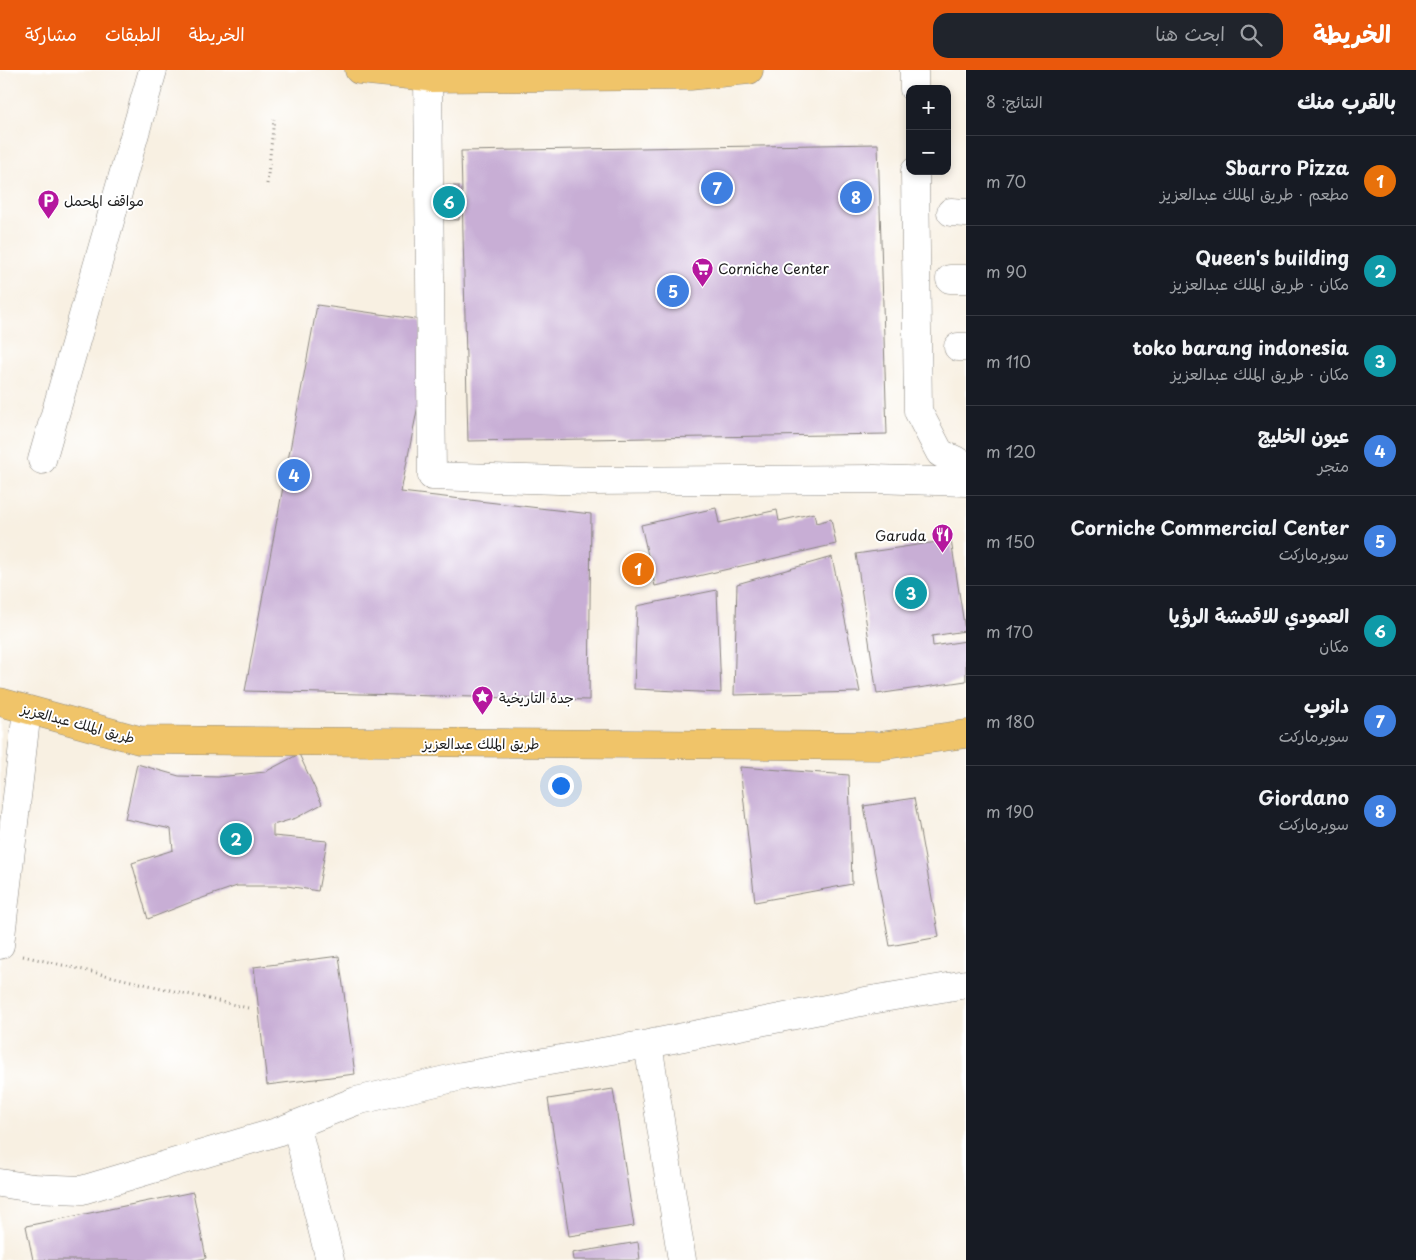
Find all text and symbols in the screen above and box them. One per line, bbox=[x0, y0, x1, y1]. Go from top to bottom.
search box bbox=[933, 13, 1283, 58]
text: الخريطة bbox=[1313, 15, 1391, 51]
text: ابحث هنا bbox=[1155, 19, 1225, 47]
text: مشاركة bbox=[25, 20, 77, 47]
text: الطبقات bbox=[105, 20, 161, 47]
text: الخريطة bbox=[189, 20, 245, 47]
icon: search bbox=[1237, 21, 1265, 49]
text: بالقرب منك bbox=[1297, 84, 1396, 116]
map controls bbox=[906, 85, 951, 175]
button: + bbox=[906, 85, 951, 130]
text: النتائج: 8 bbox=[986, 89, 1043, 113]
button: − bbox=[906, 130, 951, 175]
text: Sbarro Pizza bbox=[1225, 153, 1349, 181]
pin: 7 bbox=[701, 169, 733, 207]
text: 70 m bbox=[986, 169, 1026, 193]
text: 1 bbox=[1376, 169, 1384, 193]
pin: 8 bbox=[840, 178, 872, 216]
text: مطعم · طريق الملك عبدالعزيز bbox=[1160, 181, 1349, 205]
pin: 6 bbox=[433, 183, 465, 221]
parking icon: مواقف المحمل bbox=[36, 188, 60, 219]
place label: مواقف المحمل bbox=[64, 190, 144, 211]
text: Queen's building bbox=[1195, 243, 1349, 271]
supermarket icon: Corniche Center bbox=[690, 256, 714, 287]
place label: Corniche Center bbox=[718, 258, 830, 279]
text: 90 m bbox=[986, 259, 1027, 283]
text: 2 bbox=[1374, 259, 1386, 283]
text: مكان · طريق الملك عبدالعزيز bbox=[1171, 271, 1349, 295]
pin: 5 bbox=[657, 272, 689, 310]
text: toko barang indonesia bbox=[1133, 333, 1349, 361]
text: 110 m bbox=[986, 349, 1031, 373]
text: 3 bbox=[1375, 349, 1385, 373]
text: مكان · طريق الملك عبدالعزيز bbox=[1171, 361, 1349, 385]
text: عيون الخليج bbox=[1258, 421, 1349, 449]
text: 120 m bbox=[986, 439, 1036, 463]
text: 4 bbox=[1375, 439, 1385, 463]
text: متجر bbox=[1318, 453, 1349, 477]
pin: 4 bbox=[278, 456, 310, 494]
text: Corniche Commercial Center bbox=[1071, 513, 1349, 541]
restaurant icon: Garuda bbox=[930, 523, 954, 554]
place label: Garuda bbox=[875, 525, 926, 546]
text: 150 m bbox=[986, 529, 1035, 553]
text: 5 bbox=[1375, 529, 1385, 553]
text: سوبرماركت bbox=[1279, 541, 1349, 565]
pin: 1 bbox=[622, 550, 654, 588]
pin: 3 bbox=[895, 574, 927, 612]
text: العمودي للاقمشة الرؤيا bbox=[1169, 601, 1349, 629]
text: 170 m bbox=[986, 619, 1033, 643]
text: 6 bbox=[1374, 619, 1386, 643]
text: مكان bbox=[1319, 633, 1349, 657]
place icon: جدة التاريخية bbox=[471, 685, 495, 716]
place label: جدة التاريخية bbox=[499, 687, 574, 708]
text: دانوب bbox=[1304, 691, 1349, 719]
street label: طريق الملك عبدالعزيز bbox=[18, 697, 137, 748]
text: 180 m bbox=[986, 709, 1035, 733]
text: 7 bbox=[1375, 709, 1385, 733]
text: سوبرماركت bbox=[1279, 723, 1349, 747]
street label: طريق الملك عبدالعزيز bbox=[422, 733, 539, 754]
your location bbox=[548, 773, 574, 799]
text: Giordano bbox=[1258, 783, 1349, 811]
text: 190 m bbox=[986, 799, 1034, 823]
text: 8 bbox=[1375, 799, 1385, 823]
text: سوبرماركت bbox=[1279, 811, 1349, 835]
pin: 2 bbox=[220, 820, 252, 858]

